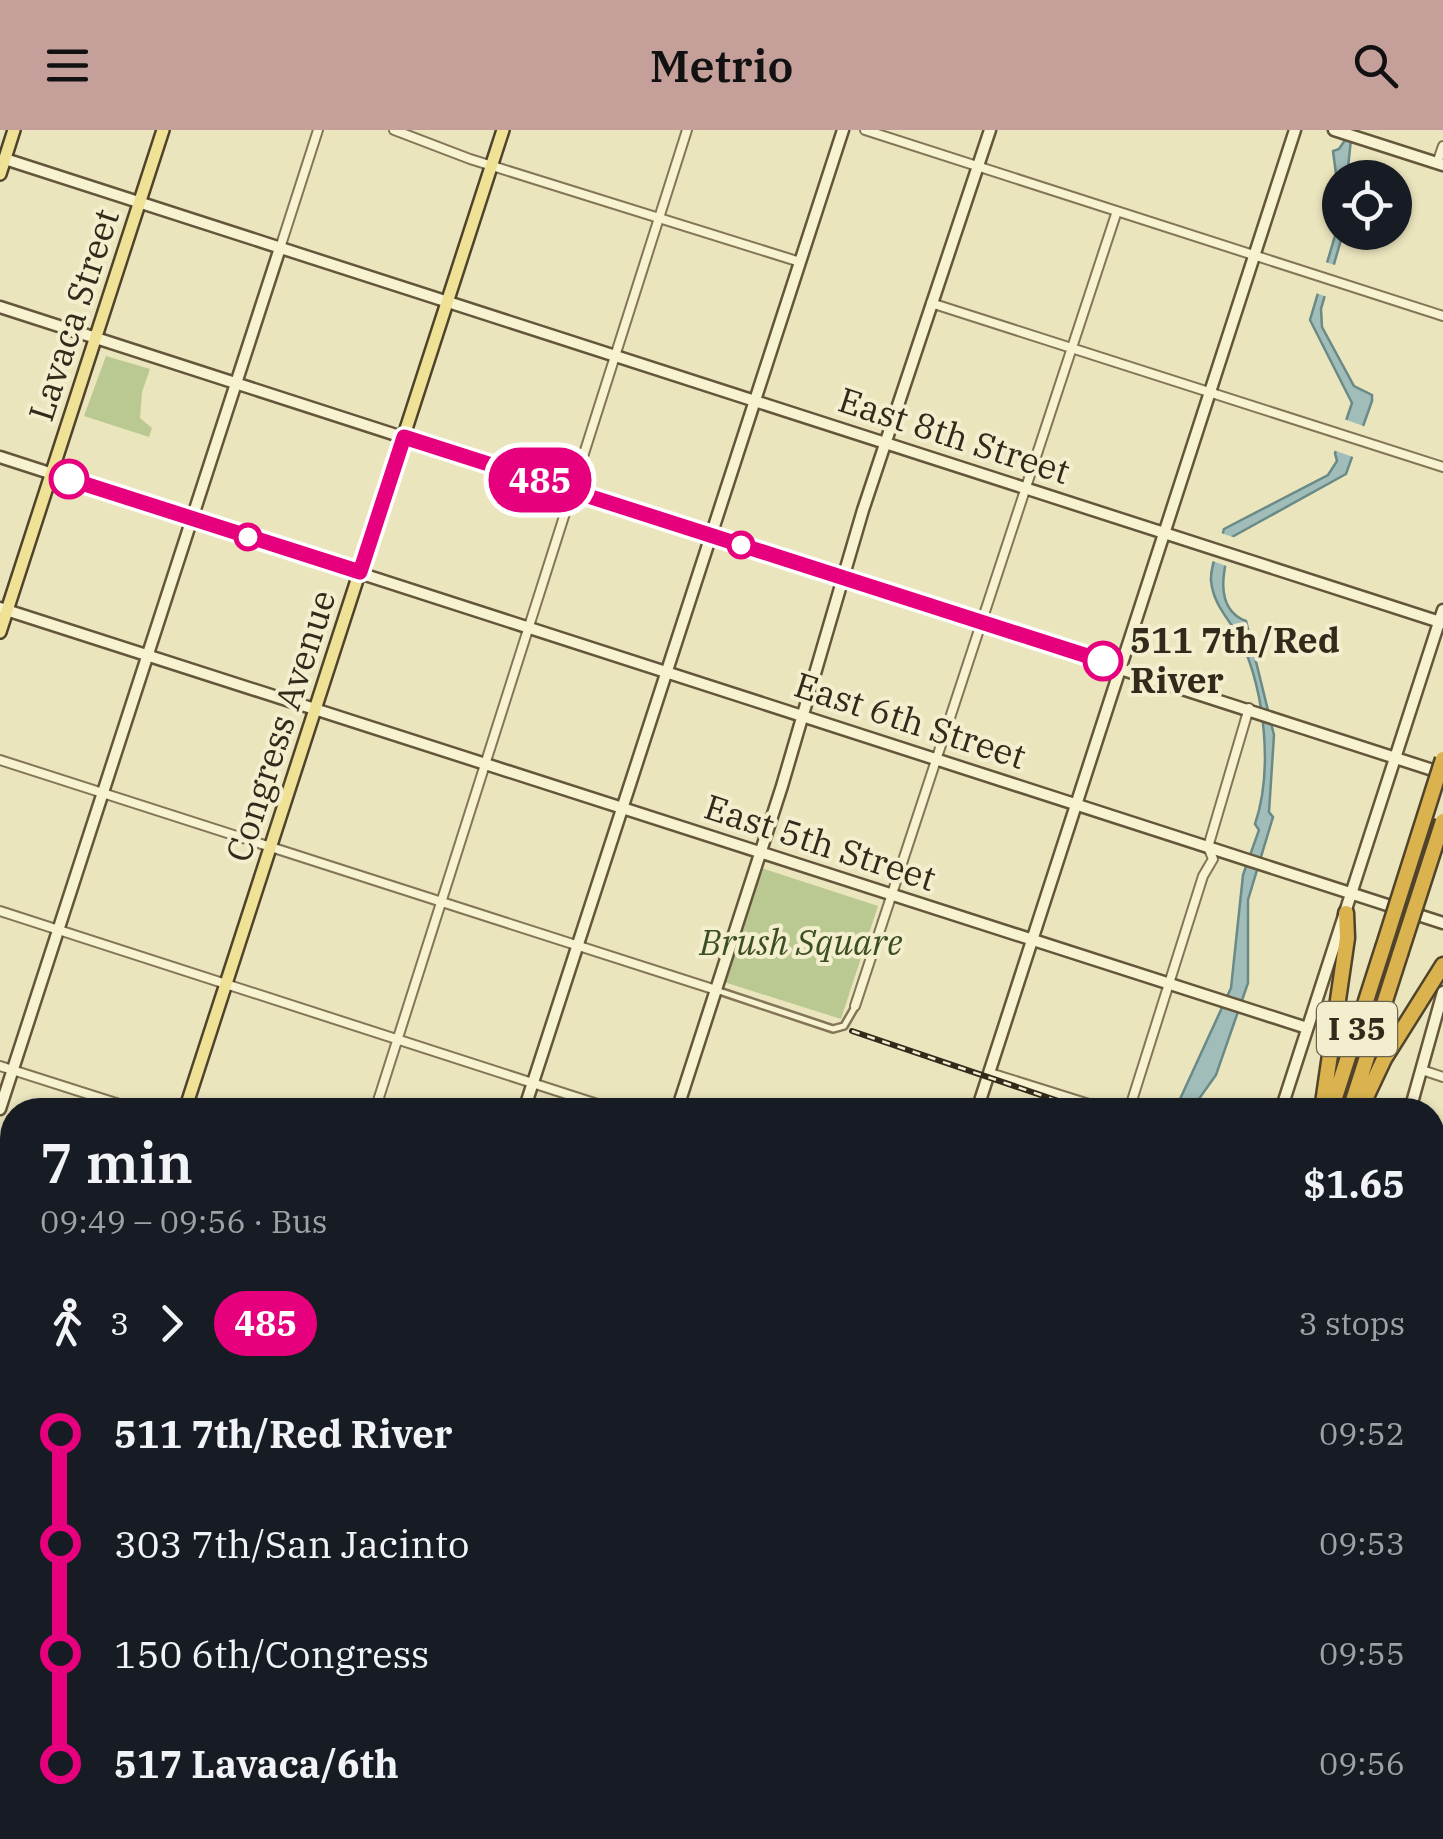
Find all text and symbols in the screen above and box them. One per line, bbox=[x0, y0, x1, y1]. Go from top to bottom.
text: Metrio bbox=[650, 36, 793, 94]
icon: menu bbox=[40, 38, 95, 93]
icon: search bbox=[1348, 38, 1403, 93]
map controls bbox=[1322, 160, 1412, 250]
button: locate bbox=[1322, 160, 1412, 250]
street label: Lavaca Street bbox=[17, 203, 129, 427]
street label: East 8th Street bbox=[833, 376, 1076, 494]
line badge: 485 bbox=[482, 448, 598, 512]
text: 485 bbox=[508, 457, 572, 503]
unlabelled marker bbox=[50, 460, 88, 498]
unlabelled marker bbox=[235, 524, 261, 550]
unlabelled marker bbox=[728, 532, 754, 558]
street label: Congress Avenue bbox=[214, 584, 346, 867]
place label: 511 7th/Red River bbox=[1130, 617, 1340, 703]
marker: 511 7th/Red River bbox=[1084, 642, 1122, 680]
street label: East 6th Street bbox=[789, 661, 1032, 779]
street label: East 5th Street bbox=[699, 783, 942, 901]
park label: Brush Square bbox=[698, 919, 903, 965]
road number: I 35 bbox=[1317, 1002, 1397, 1056]
text: 7 min bbox=[40, 1127, 193, 1198]
text: $1.65 bbox=[1303, 1159, 1405, 1208]
text: 09:49 – 09:56 · Bus bbox=[40, 1200, 327, 1242]
icon: walk bbox=[40, 1296, 95, 1351]
icon: forward bbox=[144, 1296, 199, 1351]
text: 485 bbox=[234, 1300, 297, 1346]
text: 3 bbox=[110, 1302, 129, 1344]
text: 3 stops bbox=[1298, 1302, 1405, 1344]
text: 511 7th/Red River bbox=[114, 1409, 453, 1458]
text: 09:52 bbox=[1319, 1412, 1405, 1454]
text: 303 7th/San Jacinto bbox=[114, 1519, 470, 1568]
text: 09:53 bbox=[1319, 1522, 1405, 1564]
text: 150 6th/Congress bbox=[114, 1629, 429, 1678]
text: 09:55 bbox=[1319, 1632, 1405, 1674]
text: 517 Lavaca/6th bbox=[114, 1739, 399, 1788]
text: 09:56 bbox=[1319, 1742, 1405, 1784]

